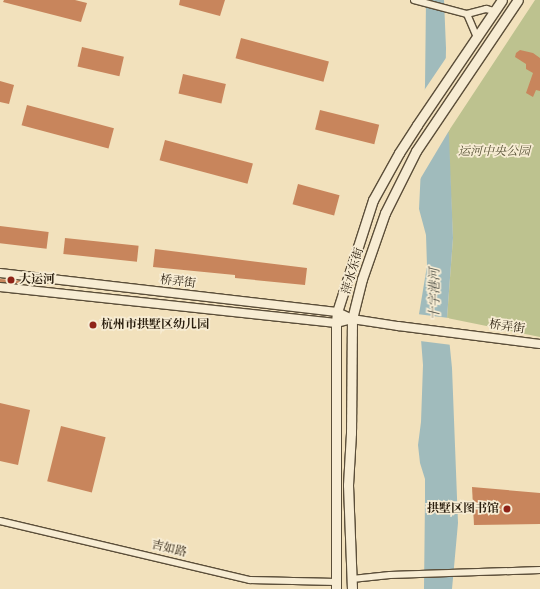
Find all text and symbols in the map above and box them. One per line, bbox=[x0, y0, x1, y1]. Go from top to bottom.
park label: 运河中央公园 bbox=[458, 145, 530, 159]
street label: 萍水东街 bbox=[339, 246, 367, 296]
water label: 十字港河 bbox=[427, 268, 443, 320]
place label: 大运河 bbox=[19, 273, 55, 287]
street label: 桥弄街 bbox=[159, 273, 197, 291]
marker: 大运河 bbox=[6, 275, 16, 285]
street label: 桥弄街 bbox=[488, 317, 526, 337]
place label: 杭州市拱墅区幼儿园 bbox=[101, 318, 209, 332]
marker: 杭州市拱墅区幼儿园 bbox=[88, 320, 98, 330]
place label: 拱墅区图书馆 bbox=[427, 502, 499, 516]
marker: 拱墅区图书馆 bbox=[502, 504, 512, 514]
street label: 吉如路 bbox=[150, 538, 188, 560]

